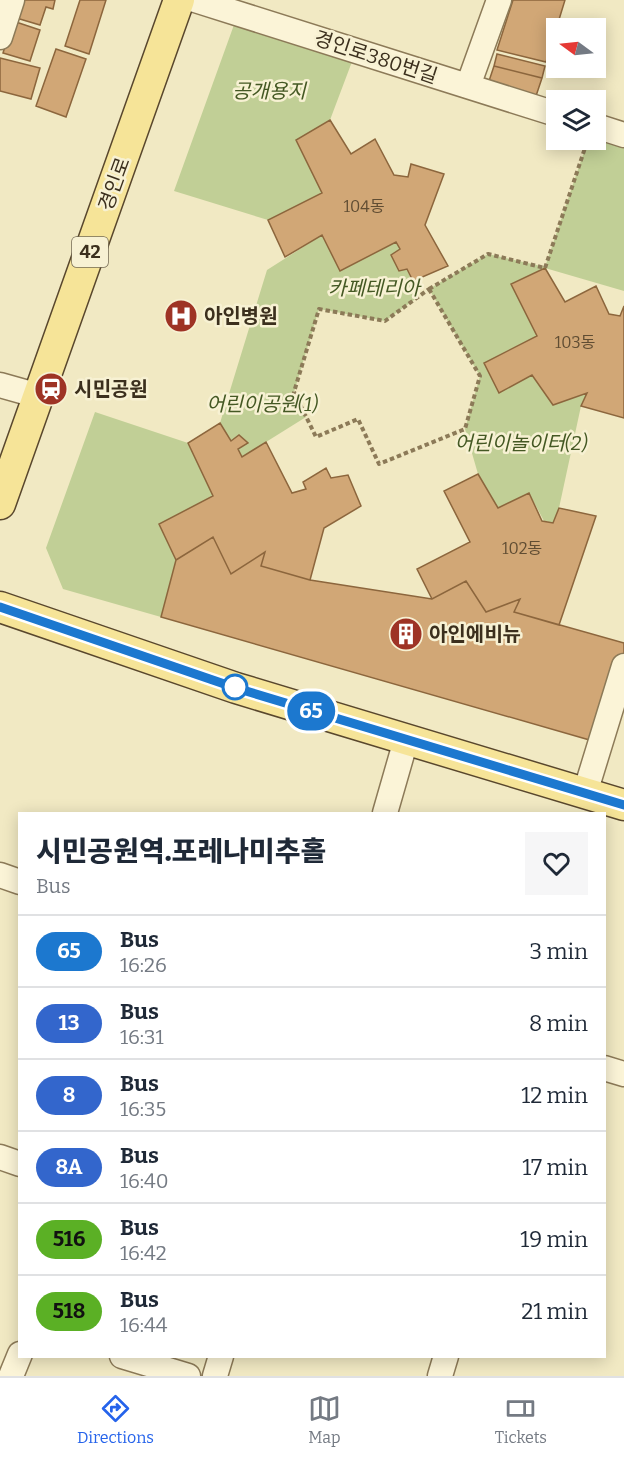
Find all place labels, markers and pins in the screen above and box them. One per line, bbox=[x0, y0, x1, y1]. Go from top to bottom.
hospital icon: 아인병원 bbox=[163, 298, 199, 334]
place label: 아인병원 bbox=[204, 304, 278, 328]
station icon: 시민공원 bbox=[33, 371, 69, 407]
place label: 시민공원 bbox=[74, 377, 148, 401]
building icon: 아인에비뉴 bbox=[388, 616, 424, 652]
place label: 아인에비뉴 bbox=[429, 622, 521, 646]
unlabelled marker bbox=[222, 674, 248, 700]

